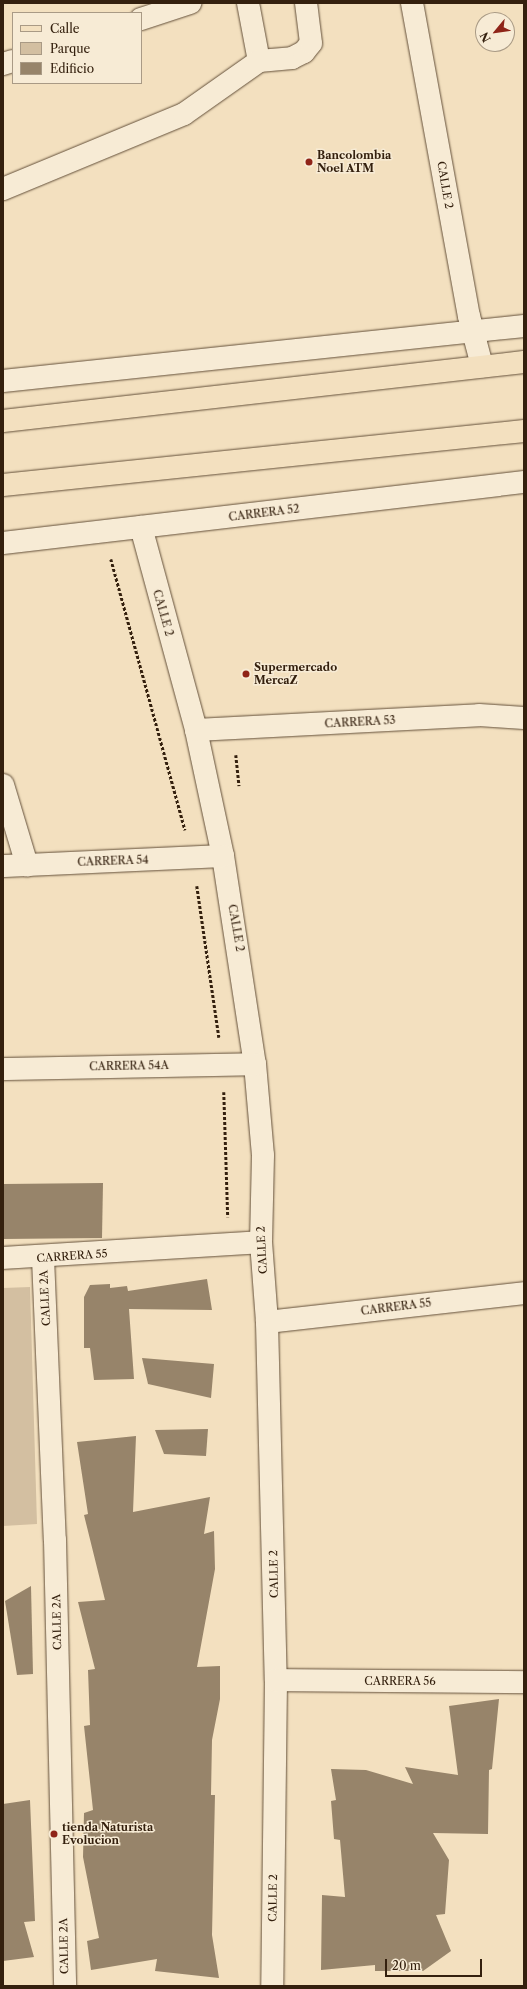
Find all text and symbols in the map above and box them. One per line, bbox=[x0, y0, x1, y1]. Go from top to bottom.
legend bbox=[12, 12, 142, 84]
north arrow bbox=[475, 12, 515, 52]
text: Calle bbox=[50, 21, 79, 36]
text: N bbox=[477, 30, 494, 45]
text: Parque bbox=[50, 41, 90, 56]
text: Edificio bbox=[50, 61, 94, 76]
place label: Bancolombia Noel ATM bbox=[317, 149, 391, 175]
marker: Bancolombia Noel ATM bbox=[304, 157, 314, 167]
street label: CALLE 2 bbox=[434, 160, 456, 210]
street label: CARRERA 52 bbox=[228, 502, 300, 524]
street label: CALLE 2 bbox=[150, 588, 176, 638]
place label: Supermercado MercaZ bbox=[254, 661, 337, 687]
marker: Supermercado MercaZ bbox=[241, 669, 251, 679]
street label: CARRERA 53 bbox=[324, 714, 396, 730]
street label: CARRERA 54 bbox=[77, 853, 149, 869]
street label: CALLE 2 bbox=[225, 903, 247, 953]
street label: CARRERA 54A bbox=[89, 1059, 169, 1073]
street label: CALLE 2 bbox=[254, 1226, 270, 1274]
street label: CARRERA 55 bbox=[36, 1247, 108, 1265]
street label: CALLE 2A bbox=[37, 1270, 53, 1326]
street label: CARRERA 55 bbox=[360, 1296, 432, 1318]
street label: CALLE 2 bbox=[267, 1550, 281, 1598]
street label: CALLE 2A bbox=[50, 1594, 64, 1650]
street label: CARRERA 56 bbox=[364, 1674, 436, 1688]
place label: tienda Naturista Evolucion bbox=[62, 1821, 153, 1847]
marker: tienda Naturista Evolucion bbox=[49, 1829, 59, 1839]
street label: CALLE 2 bbox=[266, 1874, 280, 1922]
street label: CALLE 2A bbox=[57, 1918, 71, 1974]
scale bar bbox=[387, 1951, 484, 1977]
text: 20 m bbox=[392, 1958, 421, 1973]

